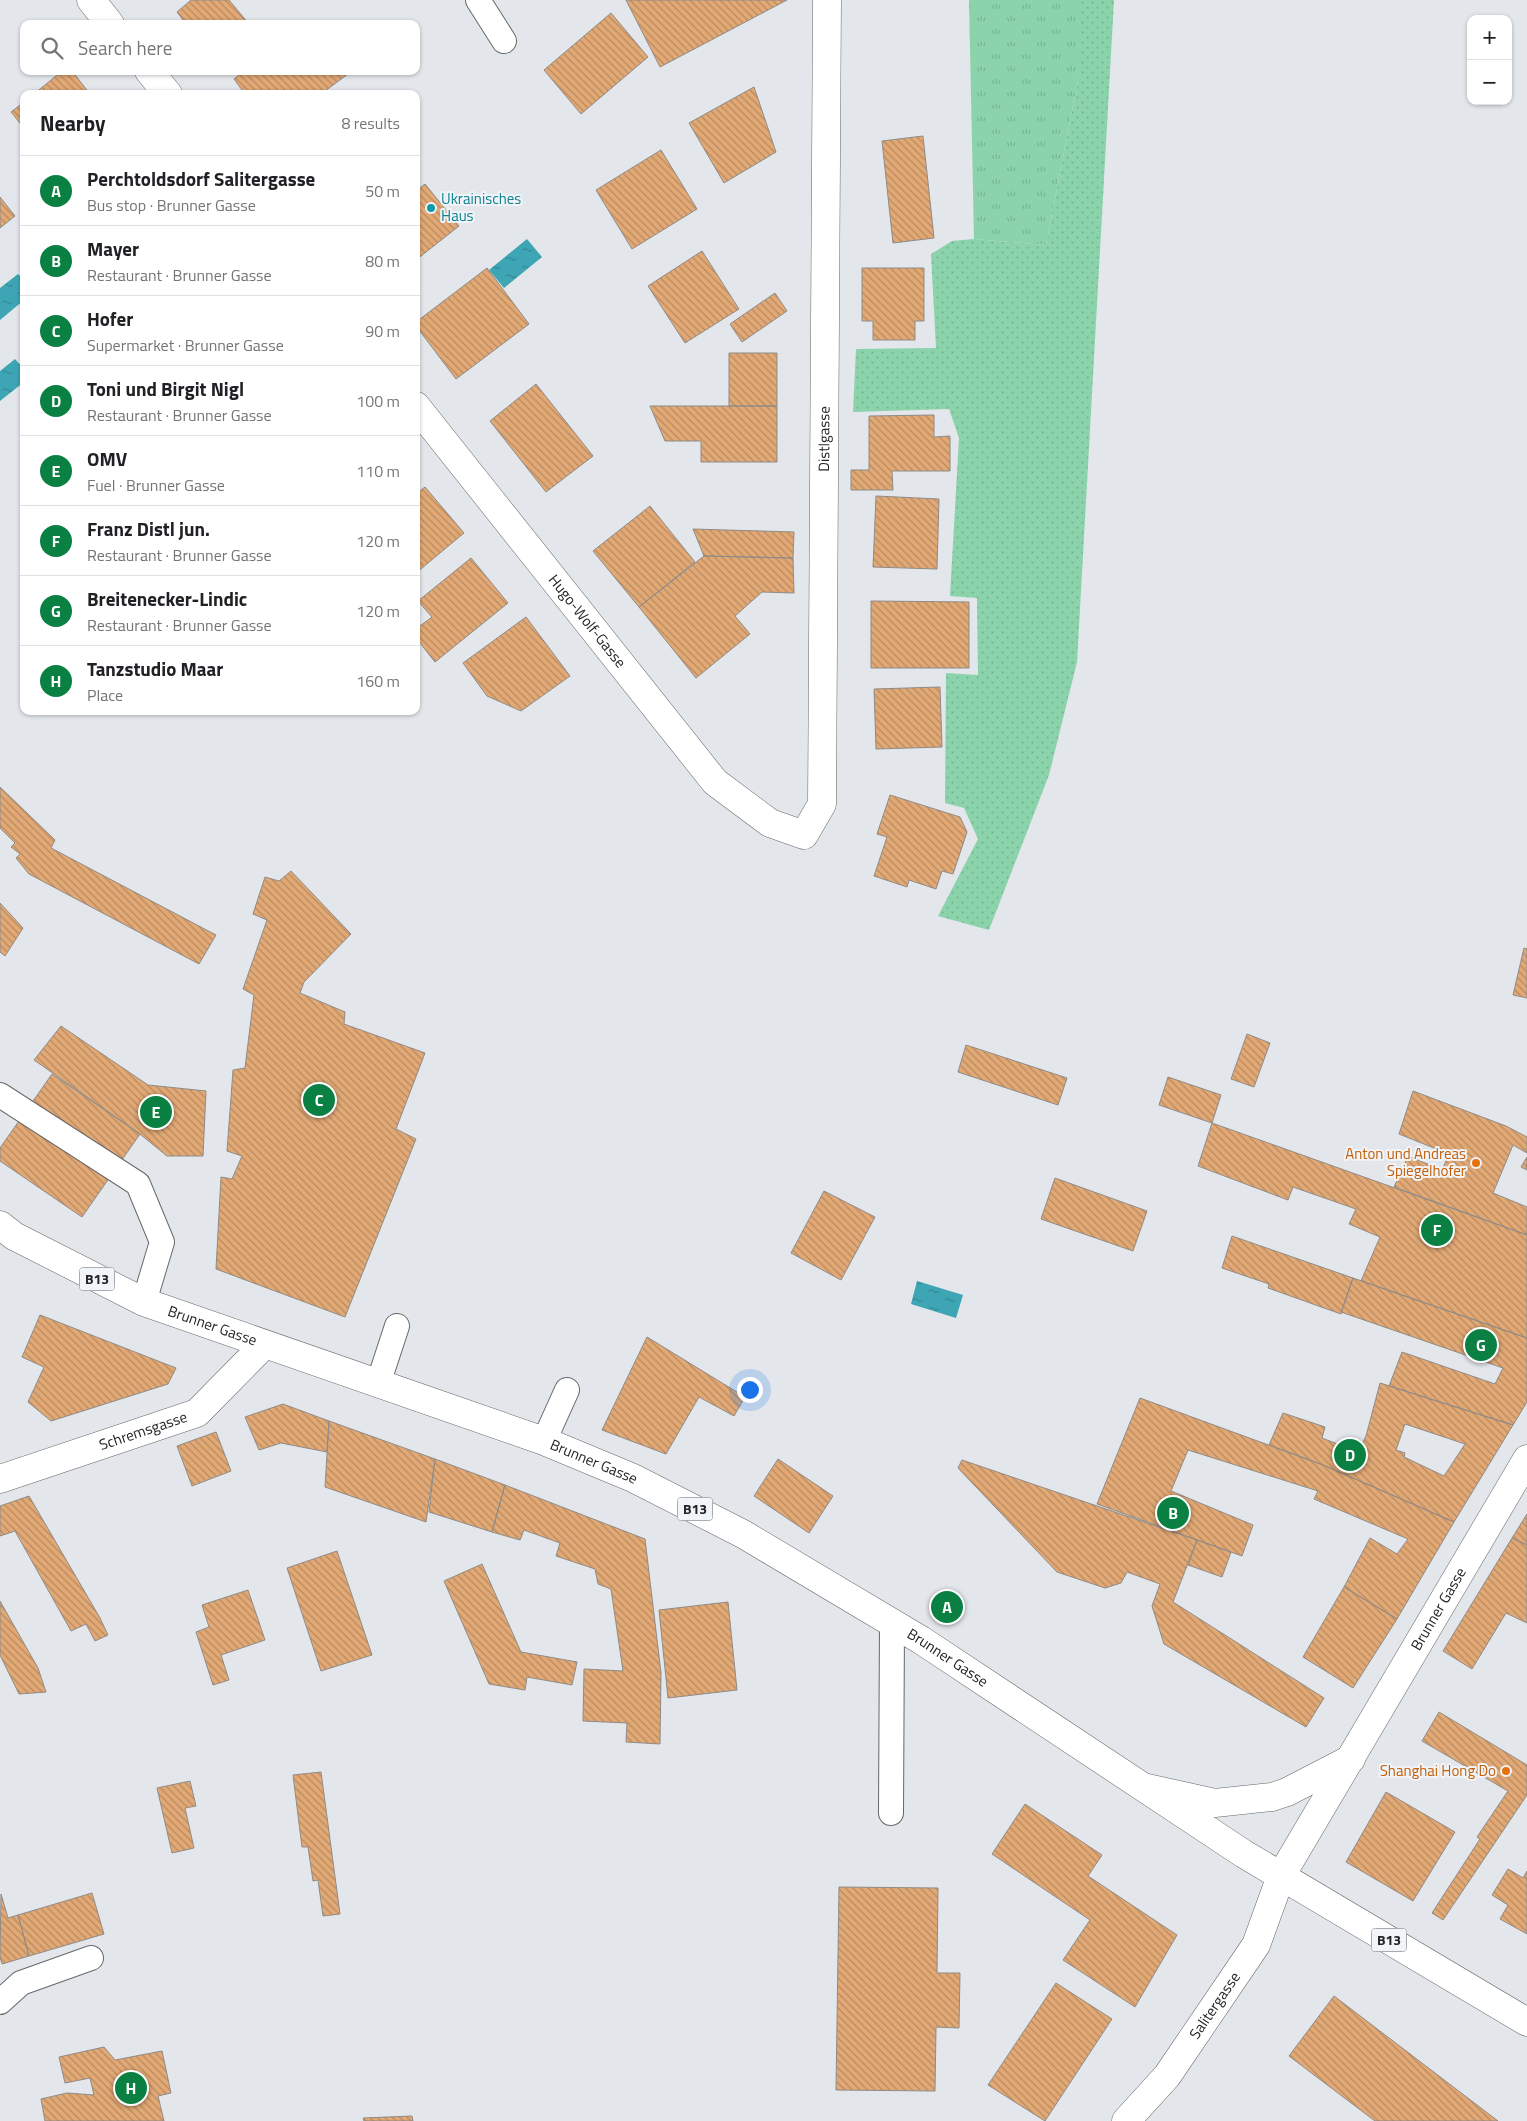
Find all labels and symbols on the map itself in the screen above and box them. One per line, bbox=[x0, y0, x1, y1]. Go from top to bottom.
place label: Ukrainisches Haus bbox=[441, 187, 521, 227]
marker: Ukrainisches Haus bbox=[425, 202, 437, 214]
street label: Distlgasse bbox=[812, 406, 835, 472]
street label: Hugo-Wolf-Gasse bbox=[543, 569, 632, 673]
pin: C bbox=[303, 1081, 335, 1119]
pin: E bbox=[140, 1093, 172, 1131]
place label: Anton und Andreas Spiegelhofer bbox=[1345, 1142, 1466, 1182]
marker: Anton und Andreas Spiegelhofer bbox=[1470, 1157, 1482, 1169]
pin: F bbox=[1421, 1211, 1453, 1249]
road number: B13 bbox=[80, 1268, 114, 1290]
street label: Brunner Gasse bbox=[165, 1299, 260, 1351]
pin: G bbox=[1465, 1326, 1497, 1364]
your location bbox=[737, 1377, 763, 1403]
street label: Schremsgasse bbox=[96, 1405, 190, 1456]
street label: Brunner Gasse bbox=[547, 1433, 642, 1490]
pin: D bbox=[1334, 1436, 1366, 1474]
pin: B bbox=[1157, 1494, 1189, 1532]
road number: B13 bbox=[678, 1498, 712, 1520]
street label: Brunner Gasse bbox=[1405, 1563, 1472, 1655]
pin: A bbox=[931, 1588, 963, 1626]
street label: Brunner Gasse bbox=[903, 1622, 993, 1692]
place label: Shanghai Hong Do bbox=[1380, 1759, 1496, 1782]
marker: Shanghai Hong Do bbox=[1500, 1765, 1512, 1777]
road number: B13 bbox=[1372, 1928, 1406, 1952]
street label: Salitergasse bbox=[1183, 1967, 1246, 2044]
pin: H bbox=[115, 2069, 147, 2107]

